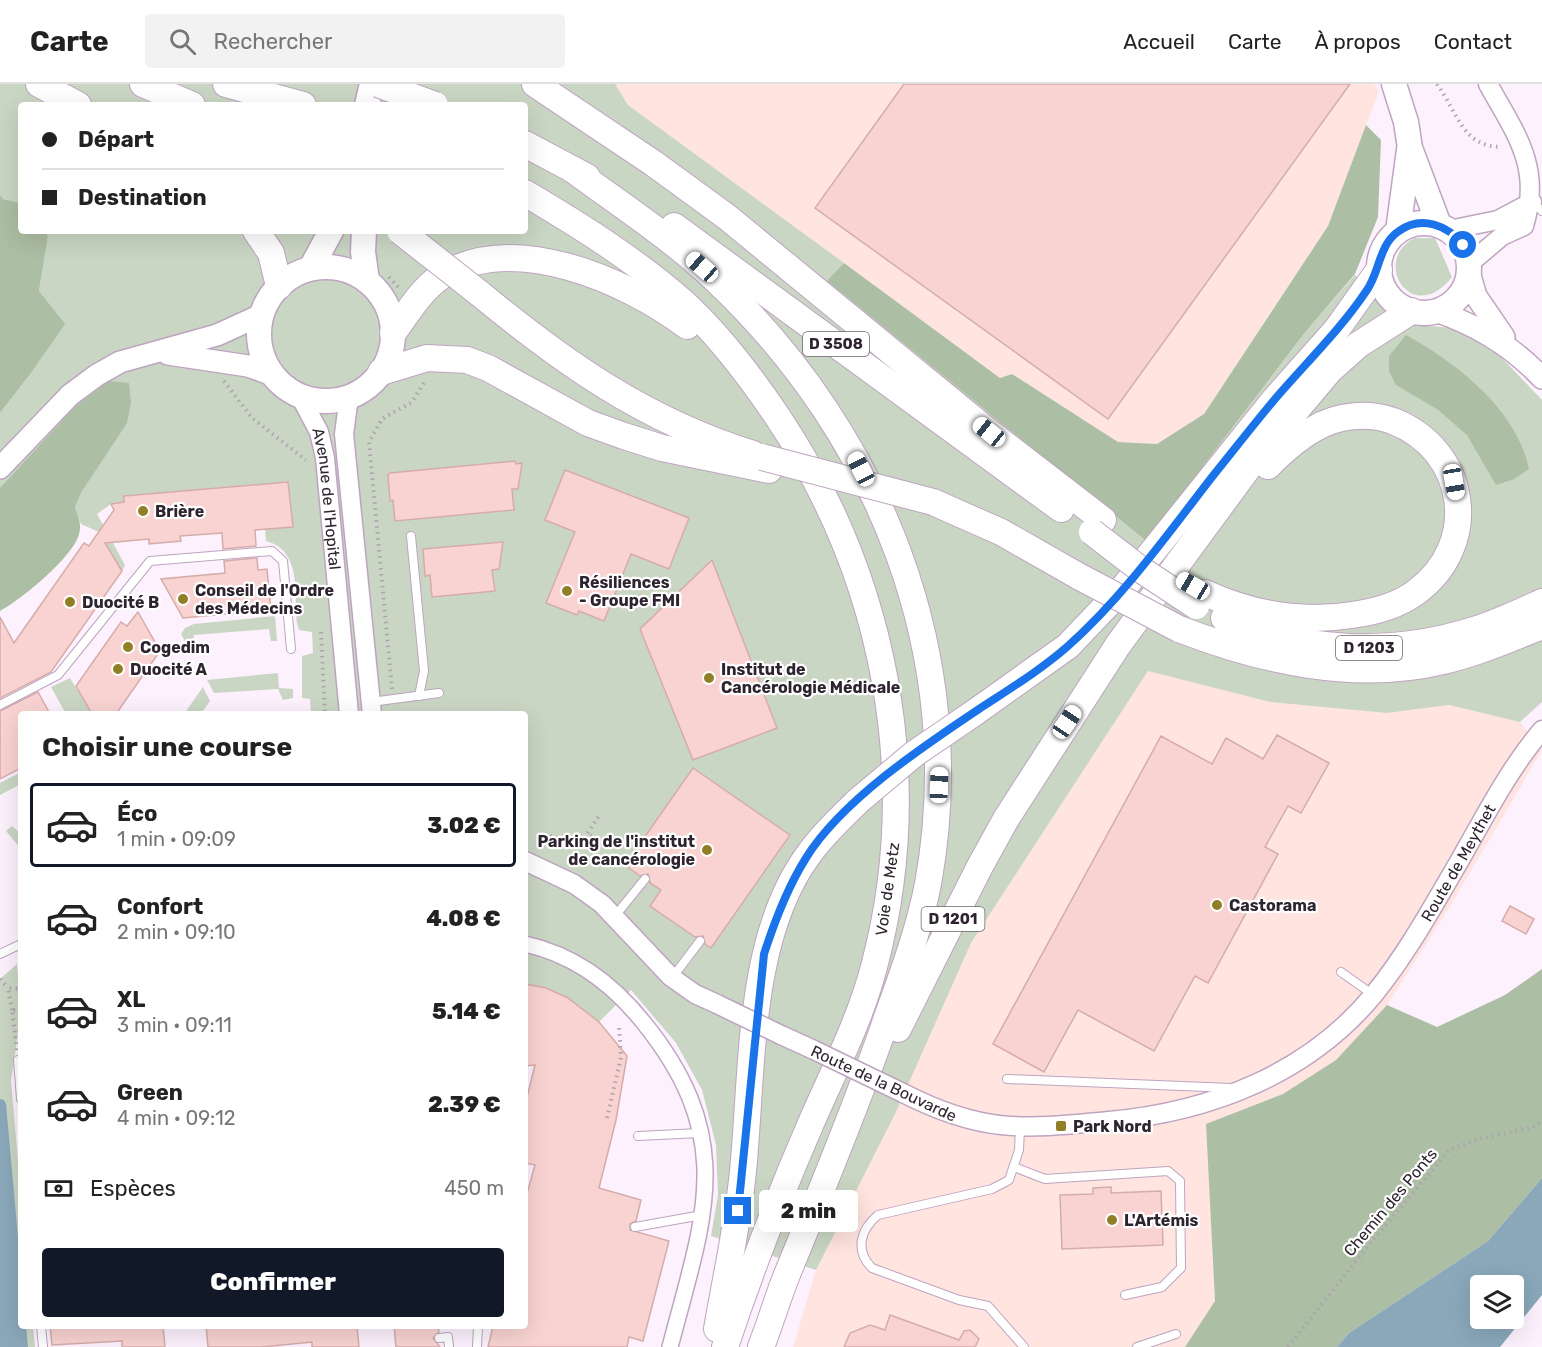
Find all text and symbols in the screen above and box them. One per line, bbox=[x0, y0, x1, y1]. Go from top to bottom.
search box bbox=[145, 14, 565, 68]
text: Carte bbox=[30, 25, 109, 58]
icon: search bbox=[166, 25, 199, 58]
text: Rechercher bbox=[214, 28, 332, 55]
text: Accueil bbox=[1123, 29, 1195, 54]
text: Carte bbox=[1228, 29, 1281, 54]
text: À propos bbox=[1314, 29, 1401, 54]
text: Contact bbox=[1434, 29, 1512, 54]
text: Départ bbox=[78, 126, 154, 153]
text: Destination bbox=[78, 184, 207, 211]
route start bbox=[1449, 231, 1476, 258]
car bbox=[683, 248, 721, 286]
road number: D 3508 bbox=[803, 332, 869, 356]
car bbox=[969, 414, 1009, 450]
street label: Avenue de l'Hopital bbox=[308, 426, 344, 570]
car bbox=[845, 449, 877, 489]
car bbox=[1442, 463, 1466, 501]
place label: Brière bbox=[155, 502, 204, 521]
marker: Brière bbox=[136, 504, 150, 518]
car bbox=[1173, 569, 1213, 603]
place label: Résiliences - Groupe FMI bbox=[579, 573, 680, 610]
place label: Conseil de l'Ordre des Médecins bbox=[195, 581, 334, 618]
marker: Résiliences - Groupe FMI bbox=[560, 584, 574, 598]
marker: Conseil de l'Ordre des Médecins bbox=[176, 592, 190, 606]
place label: Duocité B bbox=[82, 593, 159, 612]
marker: Duocité B bbox=[63, 595, 77, 609]
road number: D 1203 bbox=[1336, 636, 1402, 660]
place label: Cogedim bbox=[140, 638, 210, 657]
marker: Cogedim bbox=[121, 640, 135, 654]
place label: Duocité A bbox=[130, 660, 207, 679]
place label: Institut de Cancérologie Médicale bbox=[721, 660, 900, 697]
marker: Duocité A bbox=[111, 662, 125, 676]
marker: Institut de Cancérologie Médicale bbox=[702, 671, 716, 685]
car bbox=[1049, 702, 1085, 742]
text: Choisir une course bbox=[42, 731, 292, 763]
car bbox=[929, 767, 949, 803]
icon: car bbox=[45, 798, 99, 852]
text: Éco bbox=[117, 800, 157, 827]
street label: Route de Meythet bbox=[1417, 801, 1500, 925]
text: 3.02 € bbox=[427, 812, 501, 839]
text: 1 min · 09:09 bbox=[117, 827, 236, 851]
place label: Parking de l'institut de cancérologie bbox=[537, 832, 696, 869]
street label: Voie de Metz bbox=[872, 841, 903, 937]
marker: Parking de l'institut de cancérologie bbox=[700, 843, 714, 857]
icon: car bbox=[45, 891, 99, 945]
text: Confort bbox=[117, 893, 203, 920]
place label: Castorama bbox=[1229, 896, 1316, 915]
marker: Castorama bbox=[1210, 898, 1224, 912]
text: 4.08 € bbox=[426, 905, 501, 932]
road number: D 1201 bbox=[922, 907, 984, 931]
text: 2 min · 09:10 bbox=[117, 920, 236, 944]
icon: car bbox=[45, 984, 99, 1038]
text: XL bbox=[117, 986, 145, 1013]
text: 5.14 € bbox=[432, 998, 501, 1025]
text: 3 min · 09:11 bbox=[117, 1013, 232, 1037]
street label: Route de la Bouvarde bbox=[808, 1041, 960, 1126]
icon: car bbox=[45, 1077, 99, 1131]
text: Green bbox=[117, 1079, 183, 1106]
text: 2.39 € bbox=[428, 1091, 501, 1118]
text: 4 min · 09:12 bbox=[117, 1106, 235, 1130]
place label: Park Nord bbox=[1073, 1117, 1152, 1136]
marker: Park Nord bbox=[1054, 1119, 1068, 1133]
street label: Chemin des Ponts bbox=[1340, 1145, 1441, 1260]
icon: cash bbox=[42, 1172, 75, 1205]
text: Espèces bbox=[90, 1175, 176, 1202]
text: 450 m bbox=[444, 1176, 504, 1200]
callout: 2 min bbox=[759, 1190, 858, 1232]
route end bbox=[724, 1197, 751, 1224]
text: 2 min bbox=[781, 1199, 836, 1223]
place label: L'Artémis bbox=[1124, 1211, 1199, 1230]
marker: L'Artémis bbox=[1105, 1213, 1119, 1227]
button: Confirmer bbox=[42, 1248, 504, 1317]
map controls bbox=[1470, 1275, 1524, 1329]
button: layers bbox=[1470, 1275, 1524, 1329]

